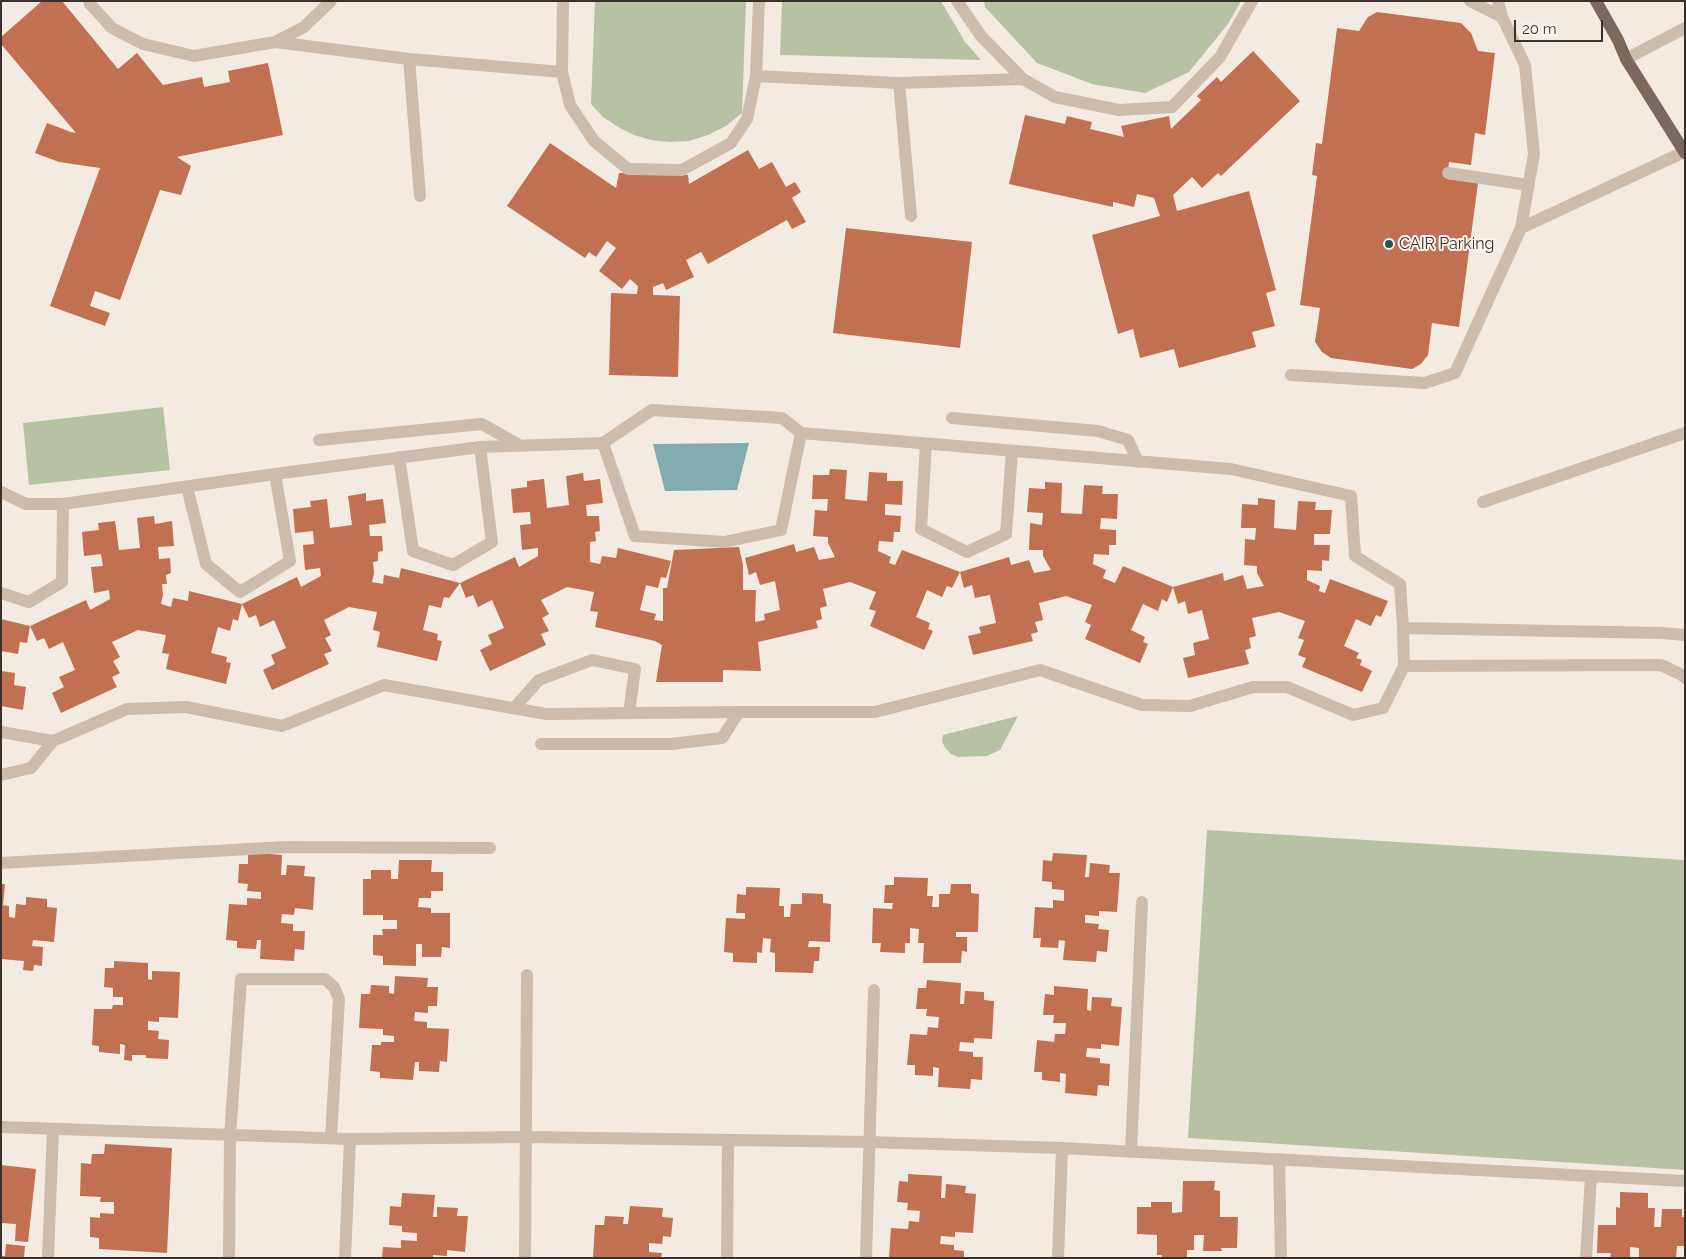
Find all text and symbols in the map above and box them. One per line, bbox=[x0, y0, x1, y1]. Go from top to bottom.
scale bar bbox=[1516, 10, 1605, 42]
text: 20 m bbox=[1522, 20, 1557, 38]
place label: CAIR Parking bbox=[1399, 234, 1495, 254]
marker: CAIR Parking bbox=[1383, 238, 1395, 250]

